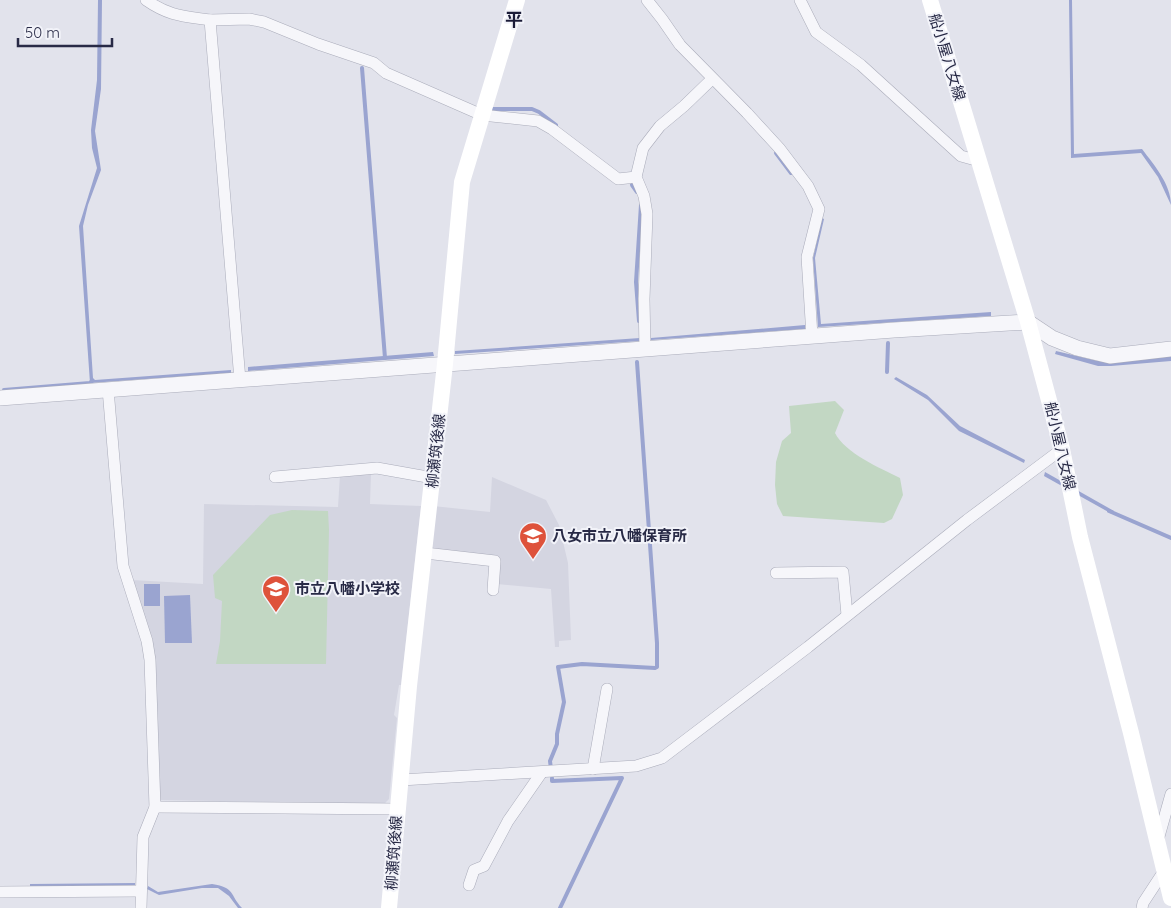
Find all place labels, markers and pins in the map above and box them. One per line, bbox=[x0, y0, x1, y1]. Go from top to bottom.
school or university icon: 八女市立八幡保育所 bbox=[518, 521, 548, 560]
place label: 八女市立八幡保育所 bbox=[552, 526, 687, 545]
school or university icon: 市立八幡小学校 bbox=[261, 574, 291, 613]
place label: 市立八幡小学校 bbox=[295, 579, 400, 598]

